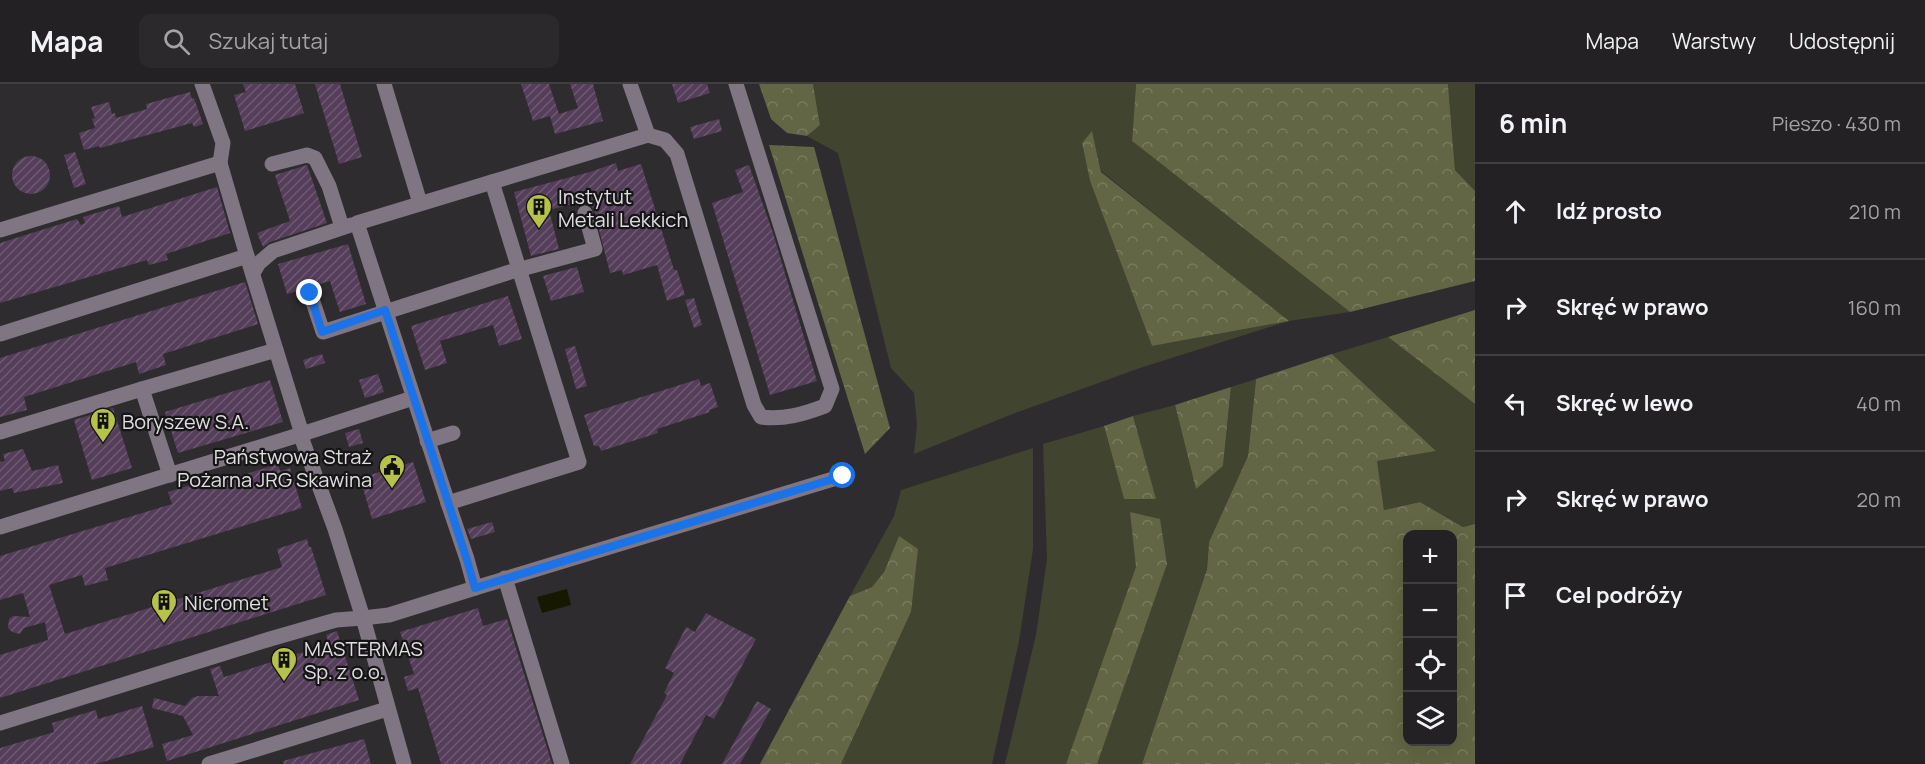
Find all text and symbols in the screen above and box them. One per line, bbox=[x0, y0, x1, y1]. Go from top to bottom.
search box bbox=[139, 14, 559, 68]
text: Mapa bbox=[30, 22, 103, 60]
icon: search bbox=[160, 25, 193, 58]
text: Szukaj tutaj bbox=[208, 26, 328, 56]
text: Mapa bbox=[1586, 27, 1639, 55]
text: Warstwy bbox=[1672, 27, 1756, 55]
text: Udostępnij bbox=[1789, 27, 1895, 55]
text: 6 min bbox=[1499, 105, 1567, 141]
text: Pieszo · 430 m bbox=[1772, 110, 1901, 137]
place label: Instytut Metali Lekkich bbox=[558, 183, 688, 233]
building icon: Instytut Metali Lekkich bbox=[524, 192, 554, 230]
icon: ahead bbox=[1499, 195, 1532, 228]
text: Idź prosto bbox=[1556, 196, 1662, 226]
text: 210 m bbox=[1849, 198, 1901, 225]
route end bbox=[296, 279, 322, 305]
icon: right bbox=[1499, 291, 1532, 324]
text: Skręć w prawo bbox=[1556, 292, 1709, 322]
text: 160 m bbox=[1848, 294, 1901, 321]
icon: left bbox=[1499, 387, 1532, 420]
text: Skręć w lewo bbox=[1556, 388, 1693, 418]
text: 40 m bbox=[1856, 390, 1901, 417]
building icon: Boryszew S.A. bbox=[88, 406, 118, 444]
place label: Boryszew S.A. bbox=[122, 408, 249, 435]
place label: Państwowa Straż Pożarna JRG Skawina bbox=[177, 443, 372, 493]
public building icon: Państwowa Straż Pożarna JRG Skawina bbox=[377, 452, 407, 490]
route start bbox=[829, 462, 855, 488]
icon: right bbox=[1499, 483, 1532, 516]
text: Skręć w prawo bbox=[1556, 484, 1709, 514]
text: 20 m bbox=[1856, 486, 1901, 513]
map controls bbox=[1403, 530, 1457, 746]
button: + bbox=[1403, 530, 1457, 584]
icon: arrive bbox=[1499, 579, 1532, 612]
text: Cel podróży bbox=[1556, 580, 1682, 610]
button: − bbox=[1403, 584, 1457, 638]
building icon: Nicromet bbox=[149, 587, 179, 625]
place label: Nicromet bbox=[184, 589, 269, 616]
place label: MASTERMAS Sp. z o.o. bbox=[304, 635, 423, 685]
button: locate bbox=[1403, 638, 1457, 692]
building icon: MASTERMAS Sp. z o.o. bbox=[269, 645, 299, 683]
button: layers bbox=[1403, 692, 1457, 746]

